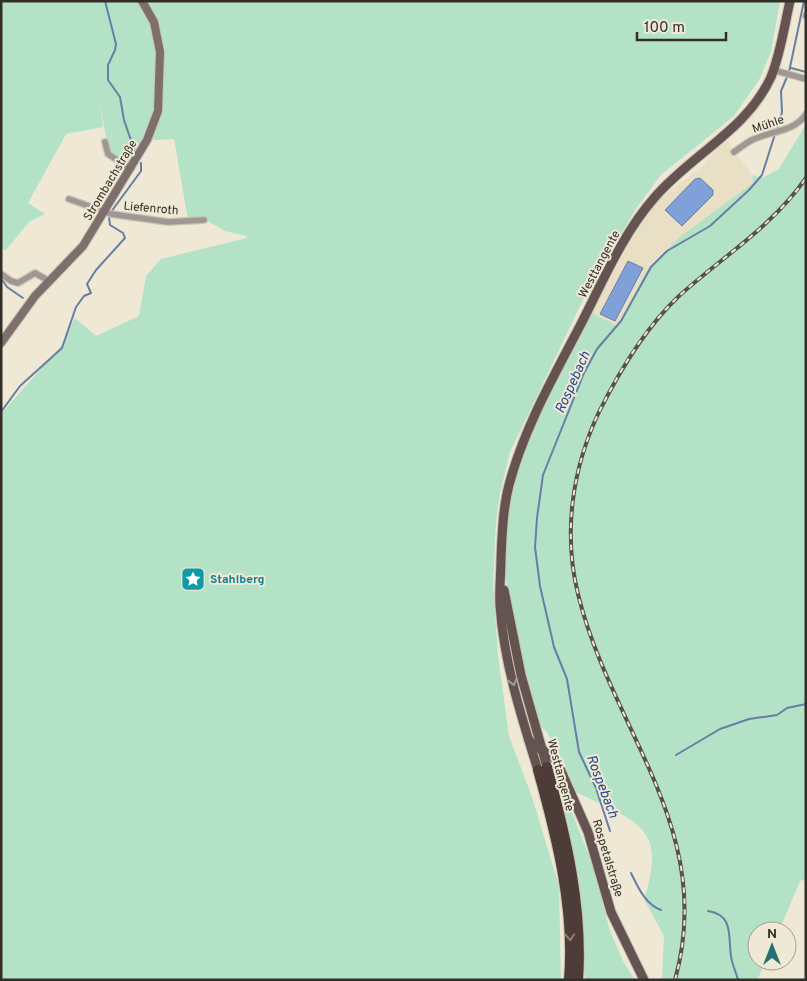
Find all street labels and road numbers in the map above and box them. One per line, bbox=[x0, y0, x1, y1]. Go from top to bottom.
street label: Mühle bbox=[750, 112, 786, 138]
street label: Strombachstraße bbox=[80, 137, 141, 224]
street label: Liefenroth bbox=[123, 199, 179, 219]
street label: Westtangente bbox=[575, 228, 624, 301]
street label: Westtangente bbox=[543, 737, 577, 813]
street label: Rospetalstraße bbox=[588, 817, 626, 899]

